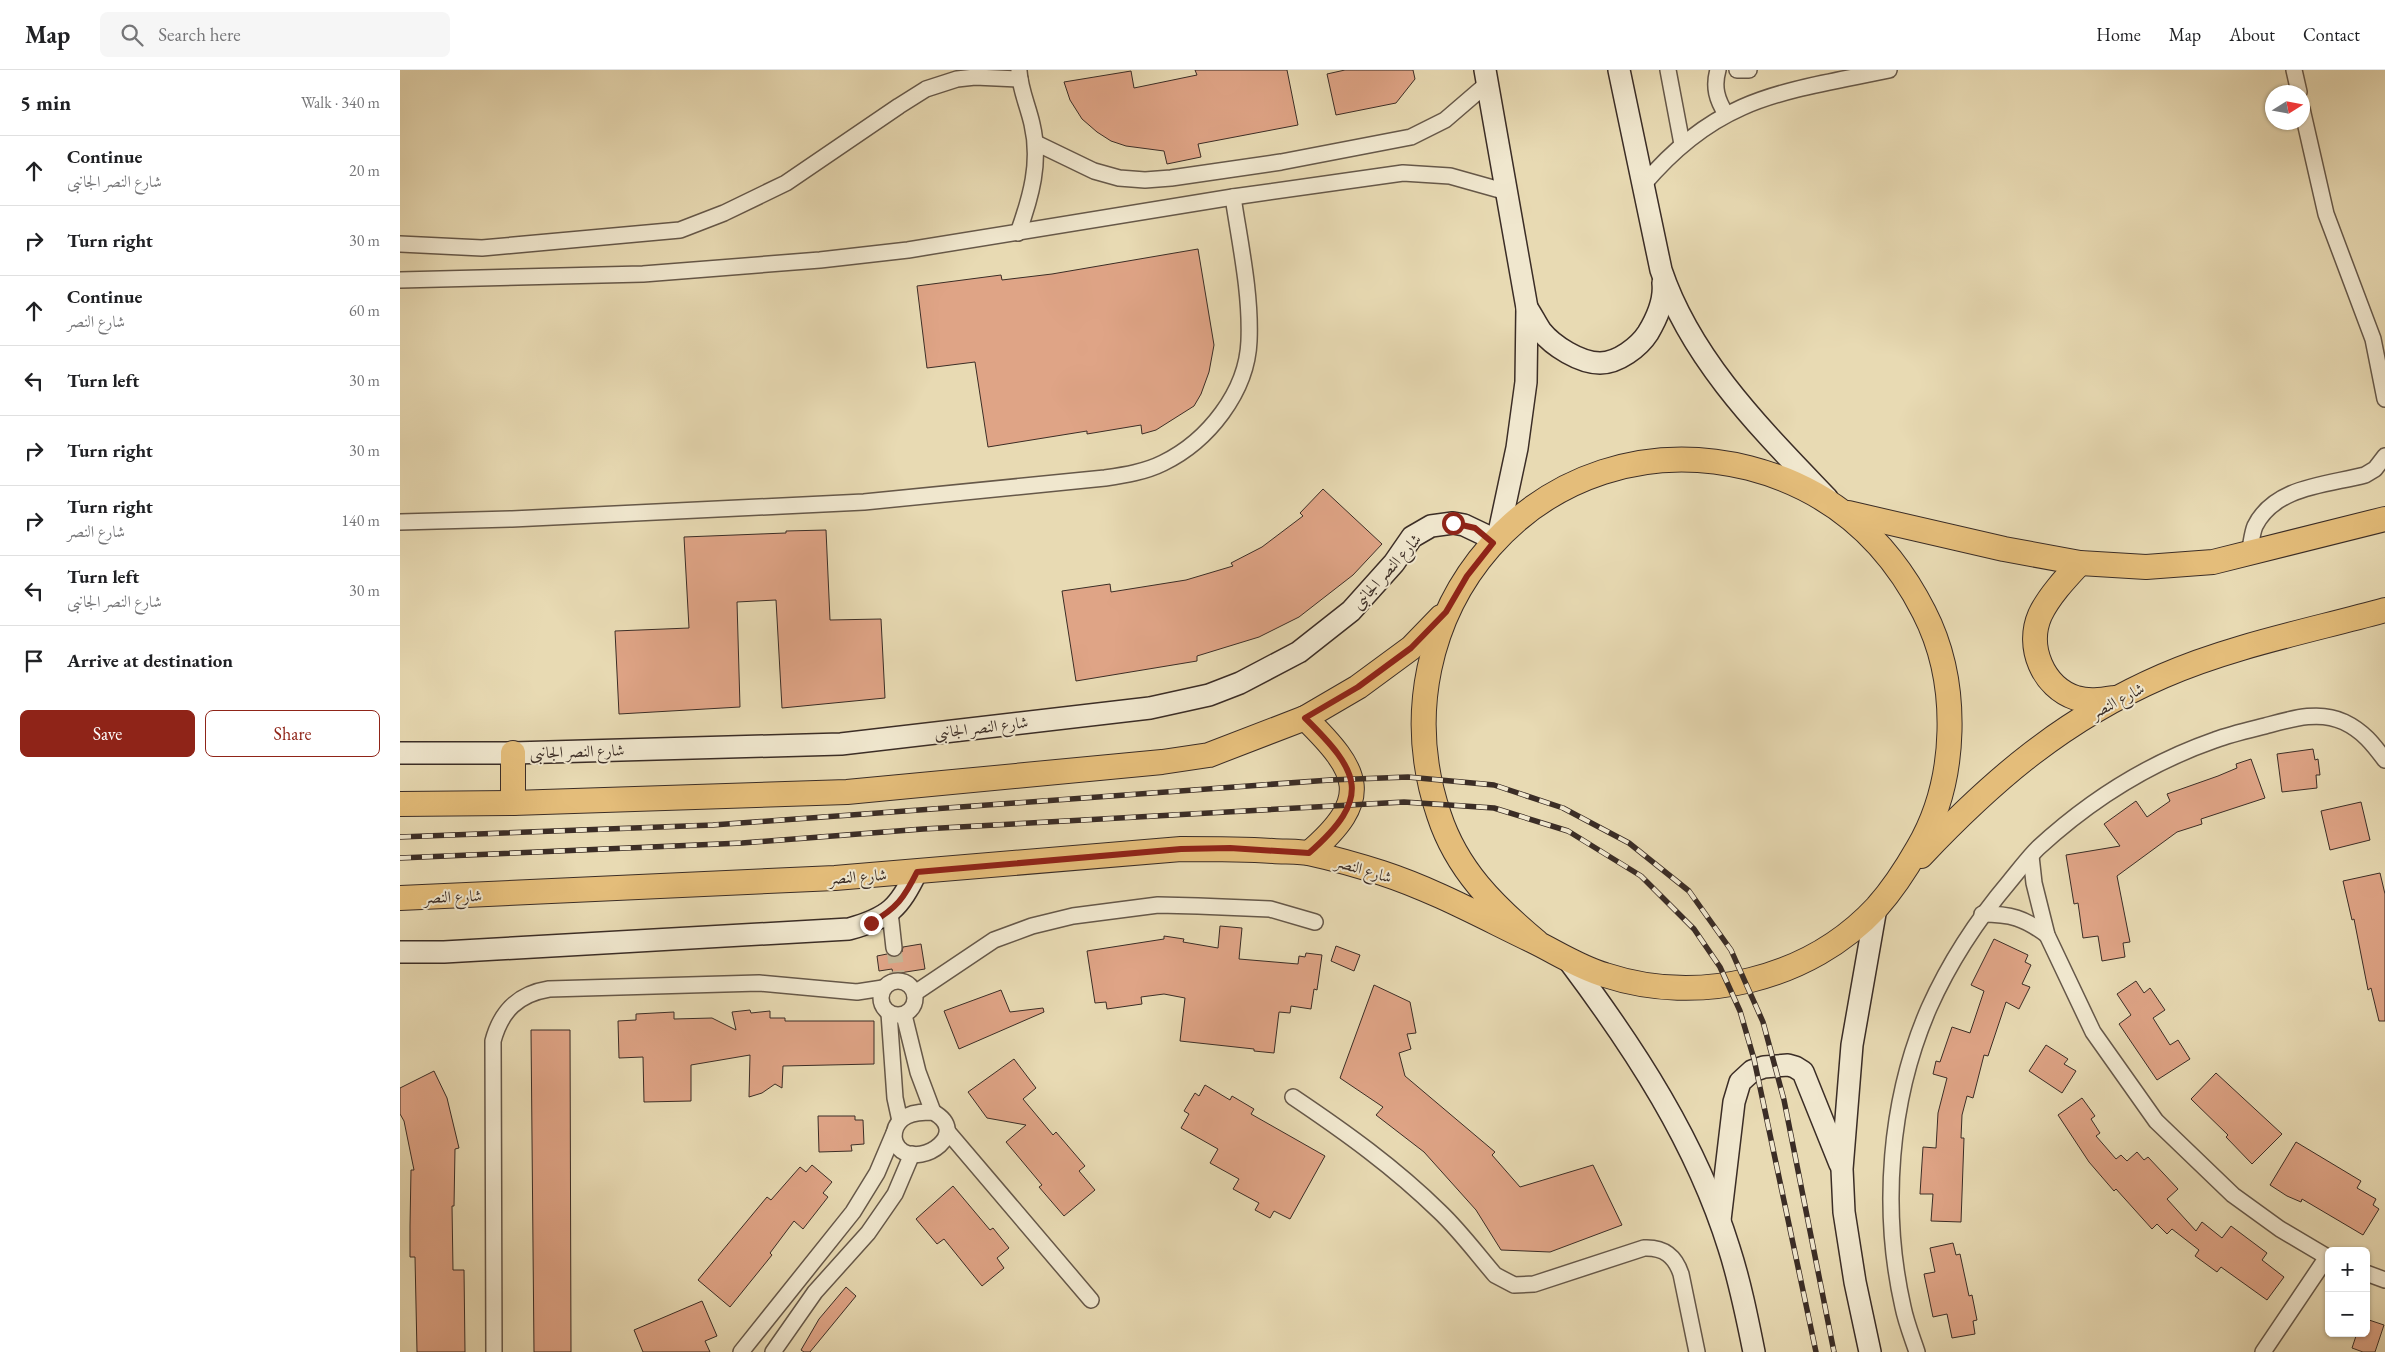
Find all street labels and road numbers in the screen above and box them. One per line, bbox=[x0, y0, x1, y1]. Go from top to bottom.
street label: شارع النصر الجانبى bbox=[1347, 529, 1428, 616]
street label: شارع النصر bbox=[2085, 678, 2149, 727]
street label: شارع النصر الجانبى bbox=[933, 711, 1030, 747]
street label: شارع النصر الجانبى bbox=[529, 739, 625, 767]
street label: شارع النصر bbox=[1330, 850, 1395, 891]
street label: شارع النصر bbox=[826, 864, 888, 892]
street label: شارع النصر bbox=[422, 885, 483, 911]

